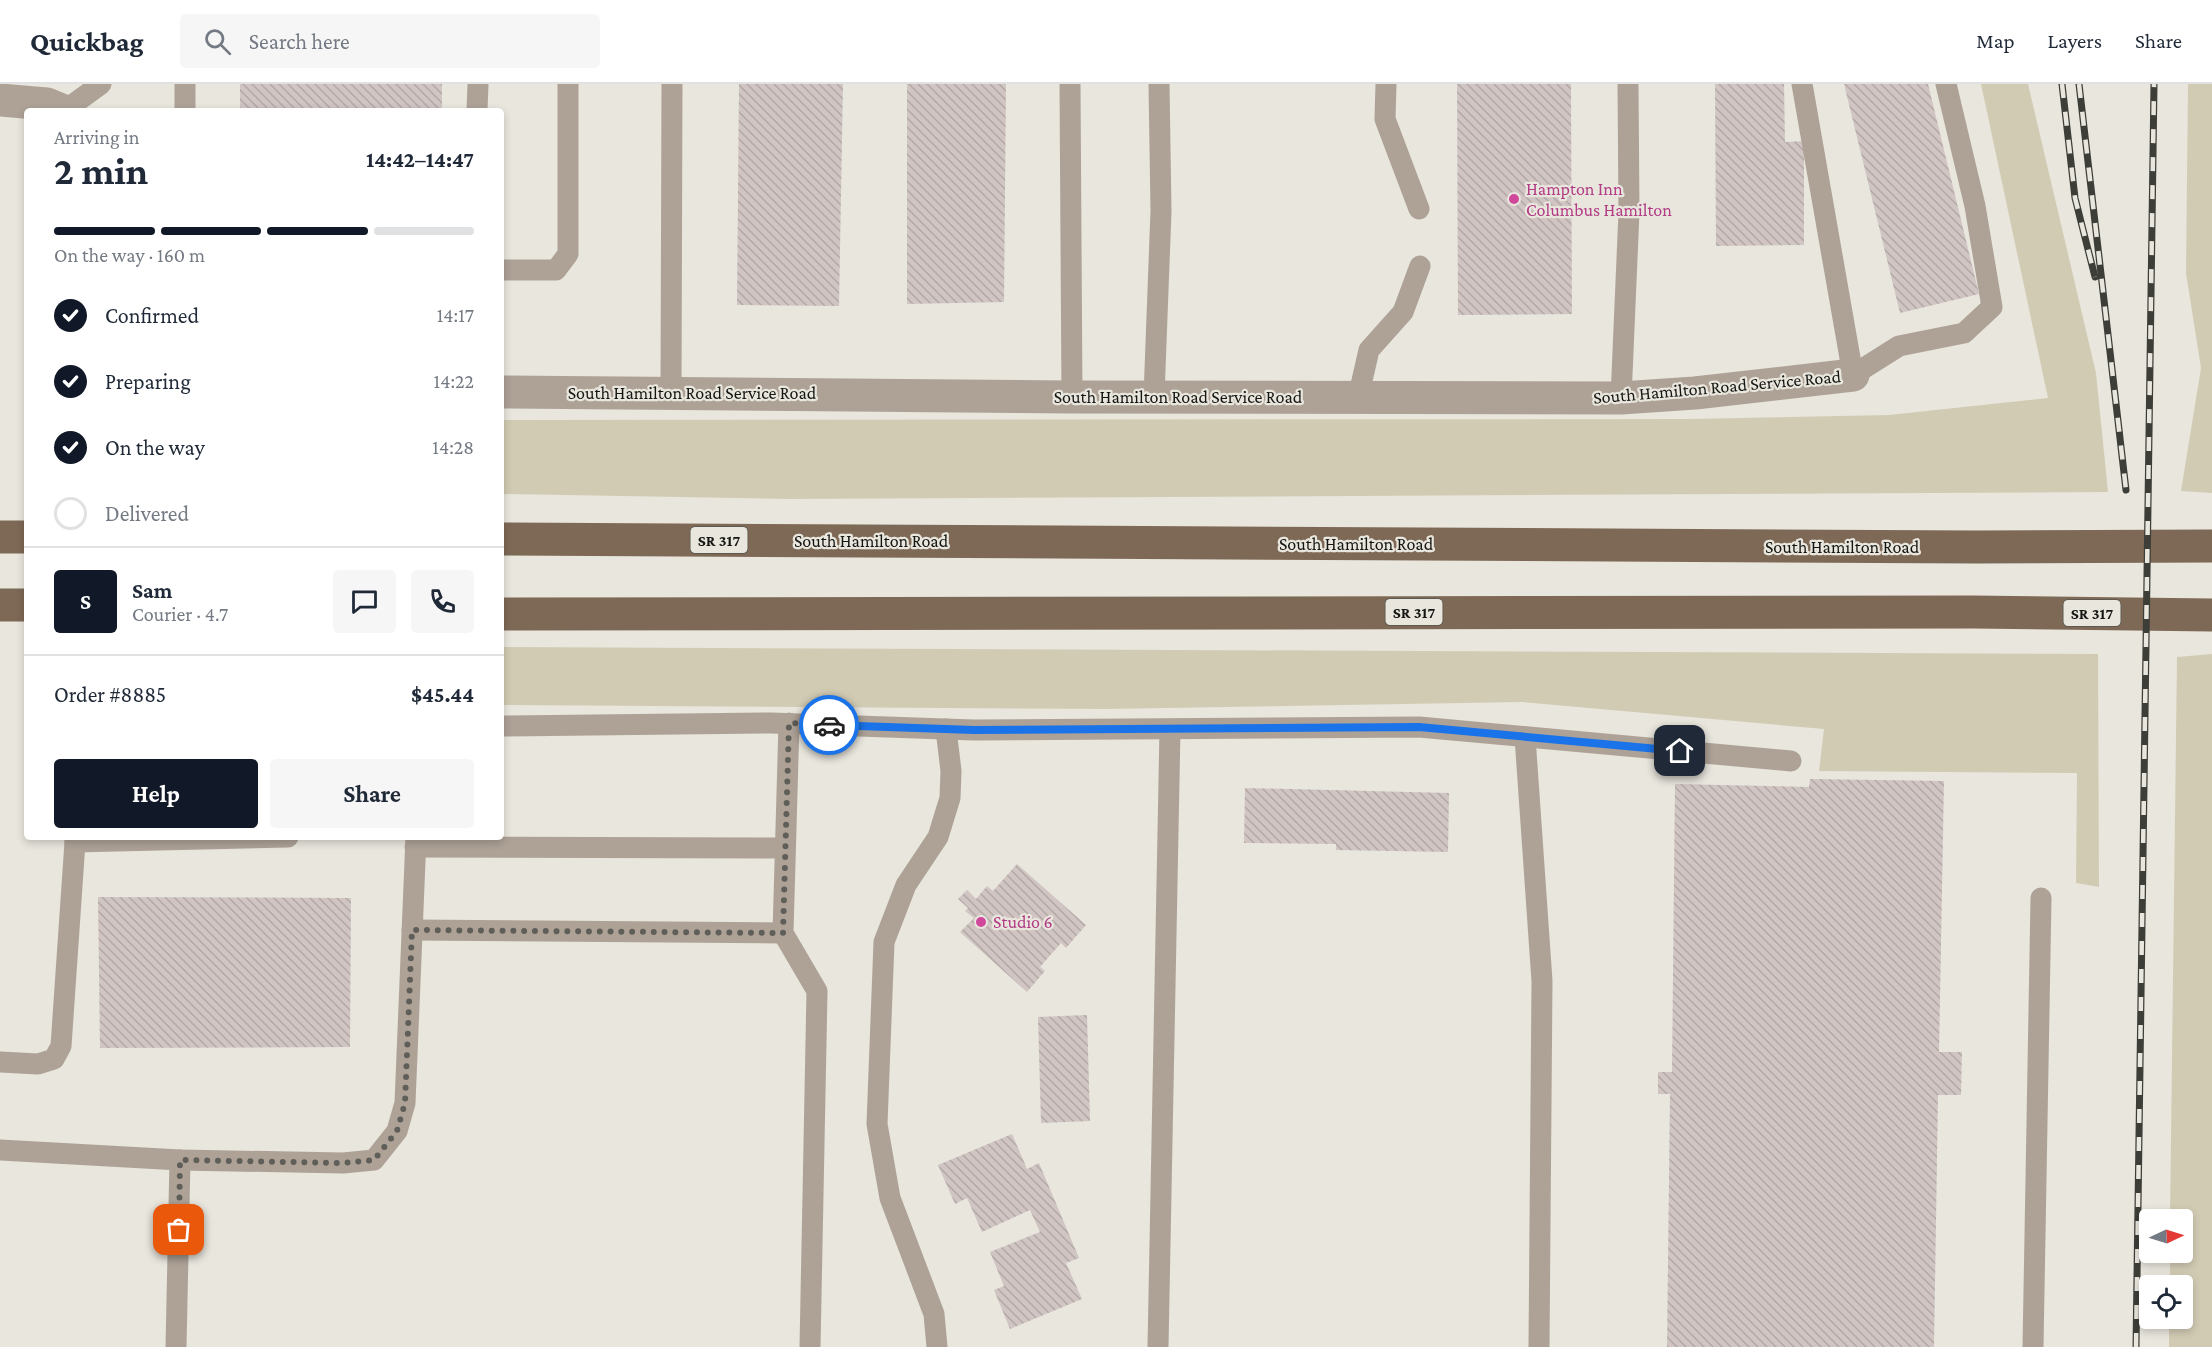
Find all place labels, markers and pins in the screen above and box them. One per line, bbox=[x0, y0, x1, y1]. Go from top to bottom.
place label: Hampton Inn Columbus Hamilton bbox=[1526, 179, 1672, 220]
marker: Hampton Inn Columbus Hamilton bbox=[1507, 192, 1521, 206]
pin bbox=[1654, 725, 1705, 776]
place label: Studio 6 bbox=[993, 912, 1053, 932]
marker: Studio 6 bbox=[974, 915, 988, 929]
pin bbox=[153, 1204, 204, 1255]

